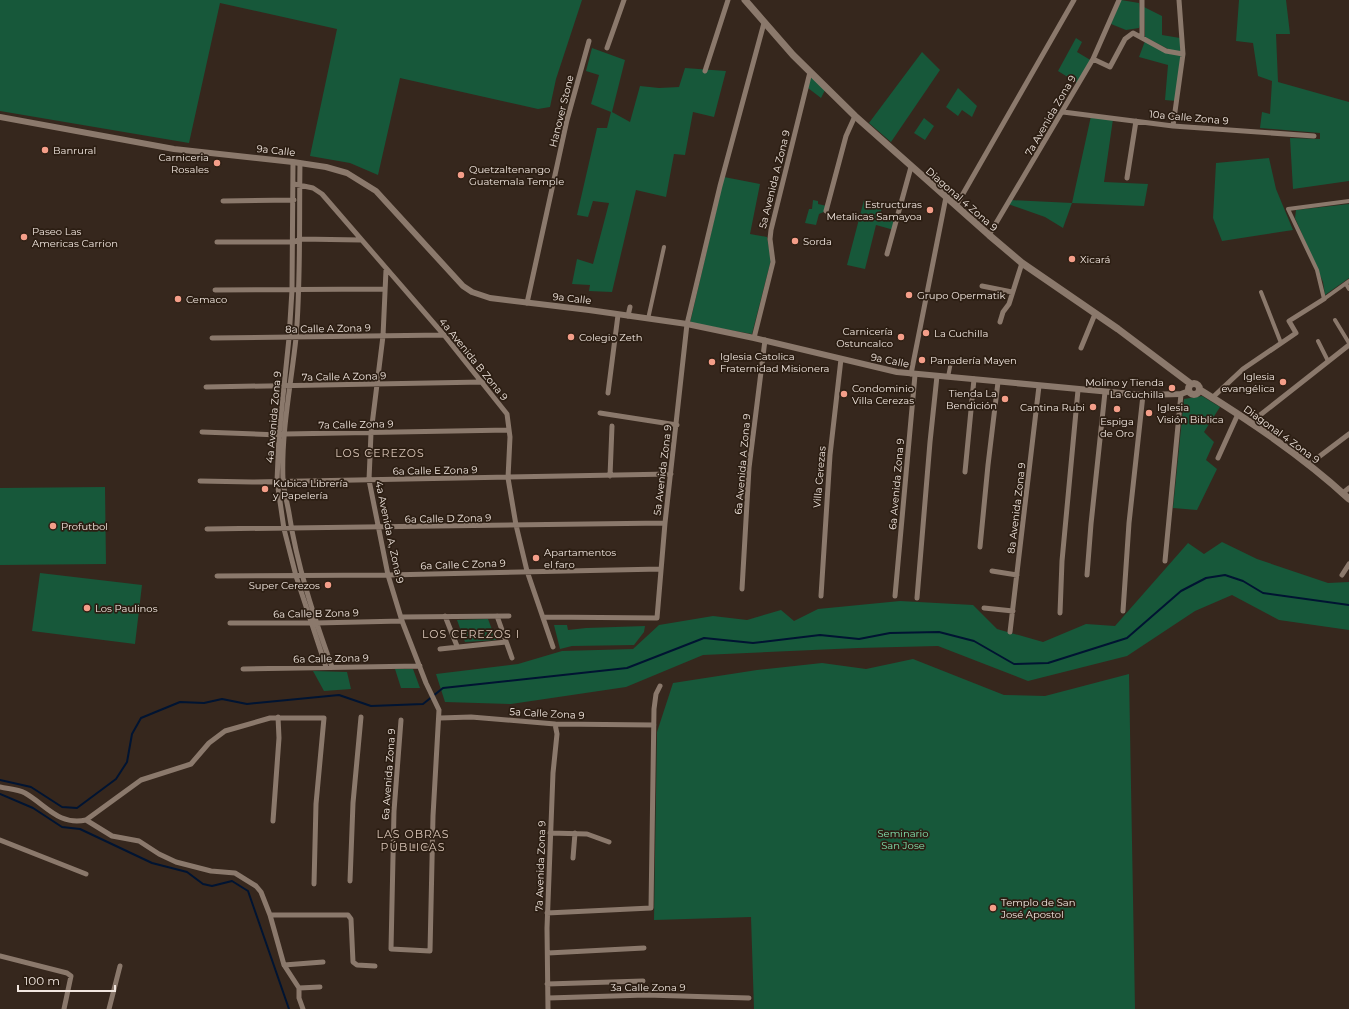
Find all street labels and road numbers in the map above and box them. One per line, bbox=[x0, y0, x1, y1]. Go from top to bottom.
street label: 7a Avenida Zona 9 bbox=[1022, 73, 1079, 158]
street label: Hanover Stone bbox=[546, 74, 577, 149]
street label: 10a Calle Zona 9 bbox=[1149, 108, 1229, 127]
street label: 5a Avenida A Zona 9 bbox=[756, 129, 793, 230]
street label: 9a Calle bbox=[256, 142, 296, 159]
street label: Diagonal 4 Zona 9 bbox=[923, 165, 1000, 234]
street label: 9a Calle bbox=[552, 290, 592, 307]
street label: 4a Avenida B Zona 9 bbox=[436, 315, 511, 403]
street label: 8a Calle A Zona 9 bbox=[285, 321, 371, 336]
street label: 9a Calle bbox=[870, 350, 910, 371]
street label: 7a Calle A Zona 9 bbox=[302, 369, 386, 384]
street label: 4a Avenida Zona 9 bbox=[263, 370, 284, 464]
street label: Diagonal 4 Zona 9 bbox=[1241, 402, 1322, 466]
street label: 6a Avenida A Zona 9 bbox=[732, 413, 753, 515]
street label: 7a Calle Zona 9 bbox=[318, 417, 394, 432]
street label: 5a Avenida Zona 9 bbox=[650, 424, 675, 516]
street label: 6a Avenida Zona 9 bbox=[886, 438, 907, 530]
street label: Villa Cerezas bbox=[810, 445, 829, 509]
street label: 8a Avenida Zona 9 bbox=[1004, 462, 1029, 554]
street label: 6a Calle E Zona 9 bbox=[392, 463, 478, 478]
street label: 4a Avenida A, Zona 9 bbox=[372, 480, 407, 585]
street label: 6a Calle D Zona 9 bbox=[405, 511, 491, 526]
street label: 6a Calle C Zona 9 bbox=[420, 557, 506, 572]
street label: 6a Calle B Zona 9 bbox=[273, 606, 359, 621]
street label: 6a Calle Zona 9 bbox=[293, 651, 369, 666]
street label: 5a Calle Zona 9 bbox=[509, 705, 585, 722]
street label: 6a Avenida Zona 9 bbox=[379, 728, 398, 820]
street label: 7a Avenida Zona 9 bbox=[532, 820, 549, 912]
street label: 3a Calle Zona 9 bbox=[610, 981, 686, 994]

